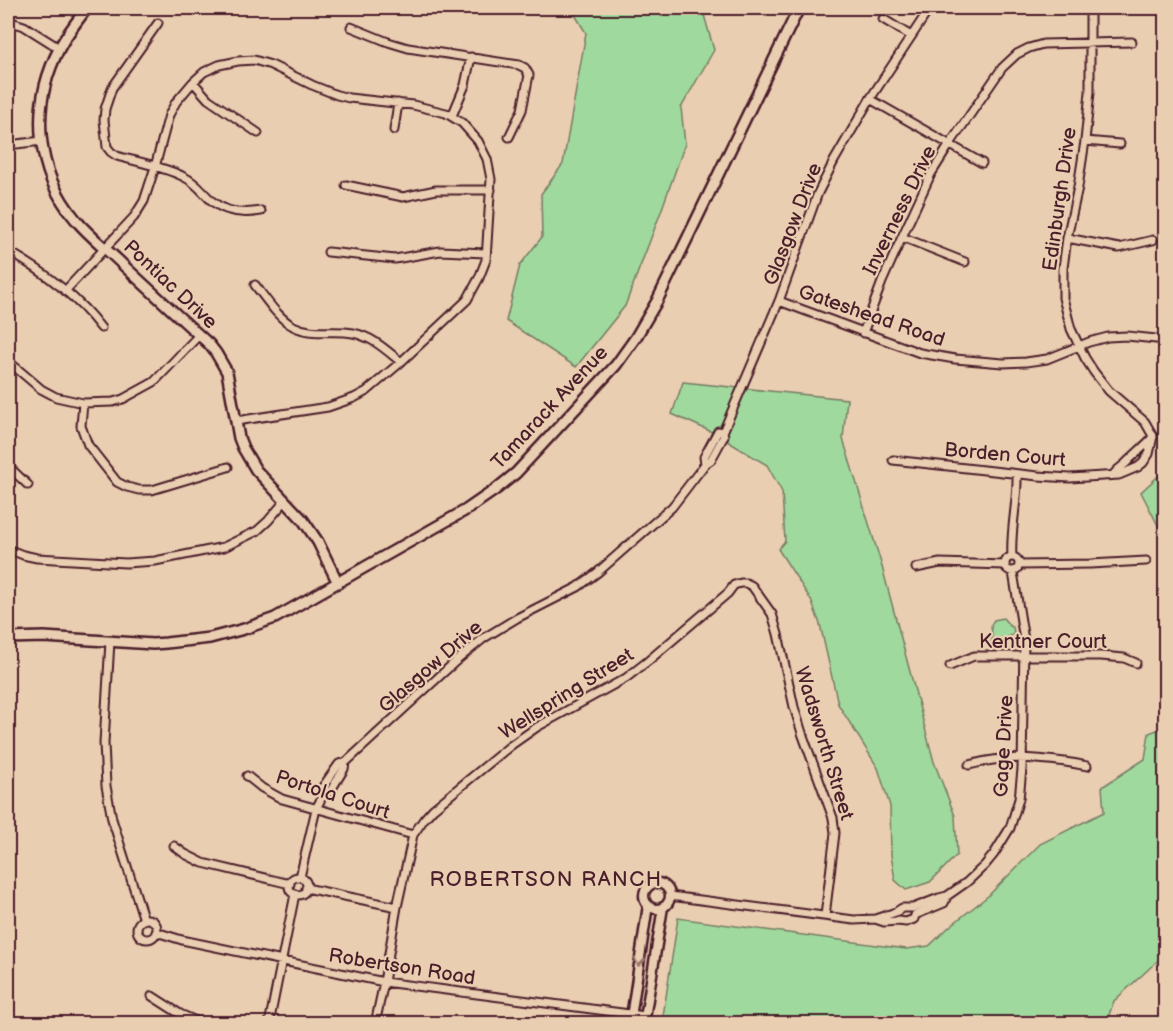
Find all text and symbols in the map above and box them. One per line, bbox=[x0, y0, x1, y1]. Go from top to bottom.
street label: Edinburgh Drive bbox=[1038, 126, 1082, 273]
street label: Inverness Drive bbox=[858, 142, 942, 279]
street label: Glasgow Drive bbox=[759, 160, 827, 289]
street label: Pontiac Drive bbox=[118, 235, 222, 334]
street label: Gateshead Road bbox=[795, 280, 948, 352]
street label: Tamarack Avenue bbox=[486, 341, 613, 474]
street label: Borden Court bbox=[943, 438, 1067, 472]
street label: Glasgow Drive bbox=[374, 615, 487, 718]
street label: Kentner Court bbox=[979, 630, 1107, 654]
street label: Wellspring Street bbox=[495, 643, 638, 745]
street label: Wadsworth Street bbox=[789, 664, 859, 823]
street label: Gage Drive bbox=[989, 694, 1019, 798]
street label: Portola Court bbox=[273, 765, 393, 825]
district label: ROBERTSON RANCH bbox=[429, 867, 663, 892]
street label: Robertson Road bbox=[327, 944, 477, 990]
one-way arrow bbox=[634, 958, 646, 967]

